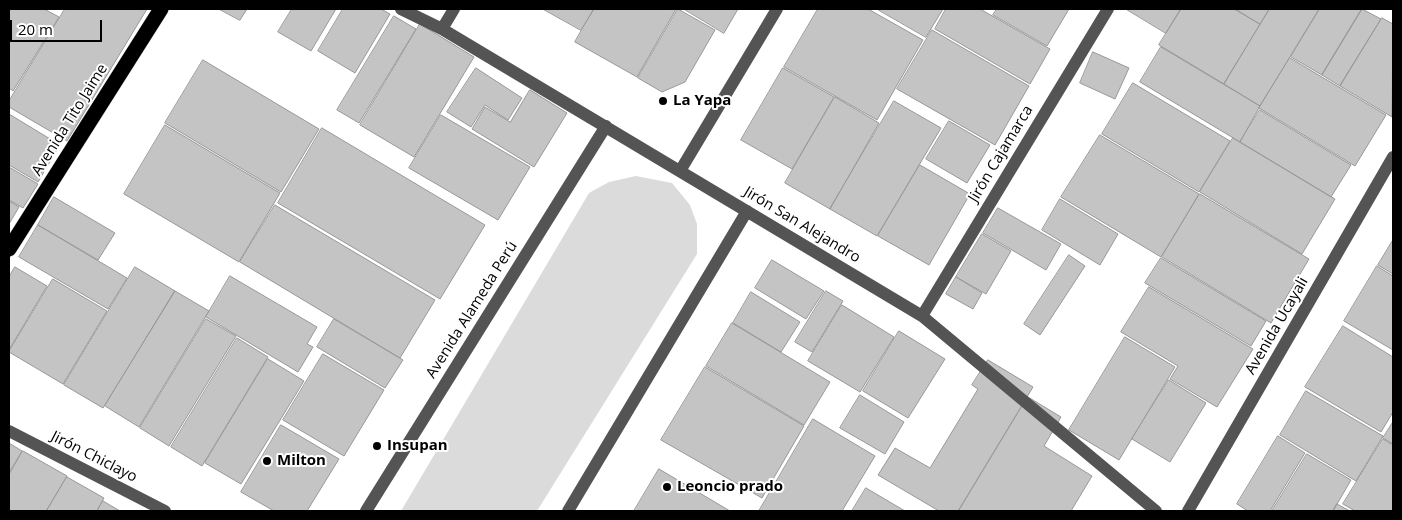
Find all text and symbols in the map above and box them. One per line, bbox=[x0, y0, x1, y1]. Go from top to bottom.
scale bar bbox=[12, 10, 105, 42]
text: 20 m bbox=[18, 19, 53, 39]
street label: Avenida Tito Jaime bbox=[28, 61, 112, 179]
place label: La Yapa bbox=[673, 92, 731, 110]
marker: La Yapa bbox=[657, 95, 669, 107]
street label: Jirón Cajamarca bbox=[965, 102, 1037, 206]
street label: Jirón San Alejandro bbox=[740, 183, 864, 267]
street label: Avenida Alameda Perú bbox=[423, 238, 521, 382]
street label: Avenida Ucayali bbox=[1242, 274, 1312, 378]
street label: Jirón Chiclayo bbox=[48, 428, 140, 486]
place label: Insupan bbox=[387, 437, 448, 455]
marker: Insupan bbox=[371, 440, 383, 452]
place label: Milton bbox=[277, 452, 326, 470]
marker: Milton bbox=[261, 455, 273, 467]
place label: Leoncio prado bbox=[677, 478, 783, 496]
marker: Leoncio prado bbox=[661, 481, 673, 493]

